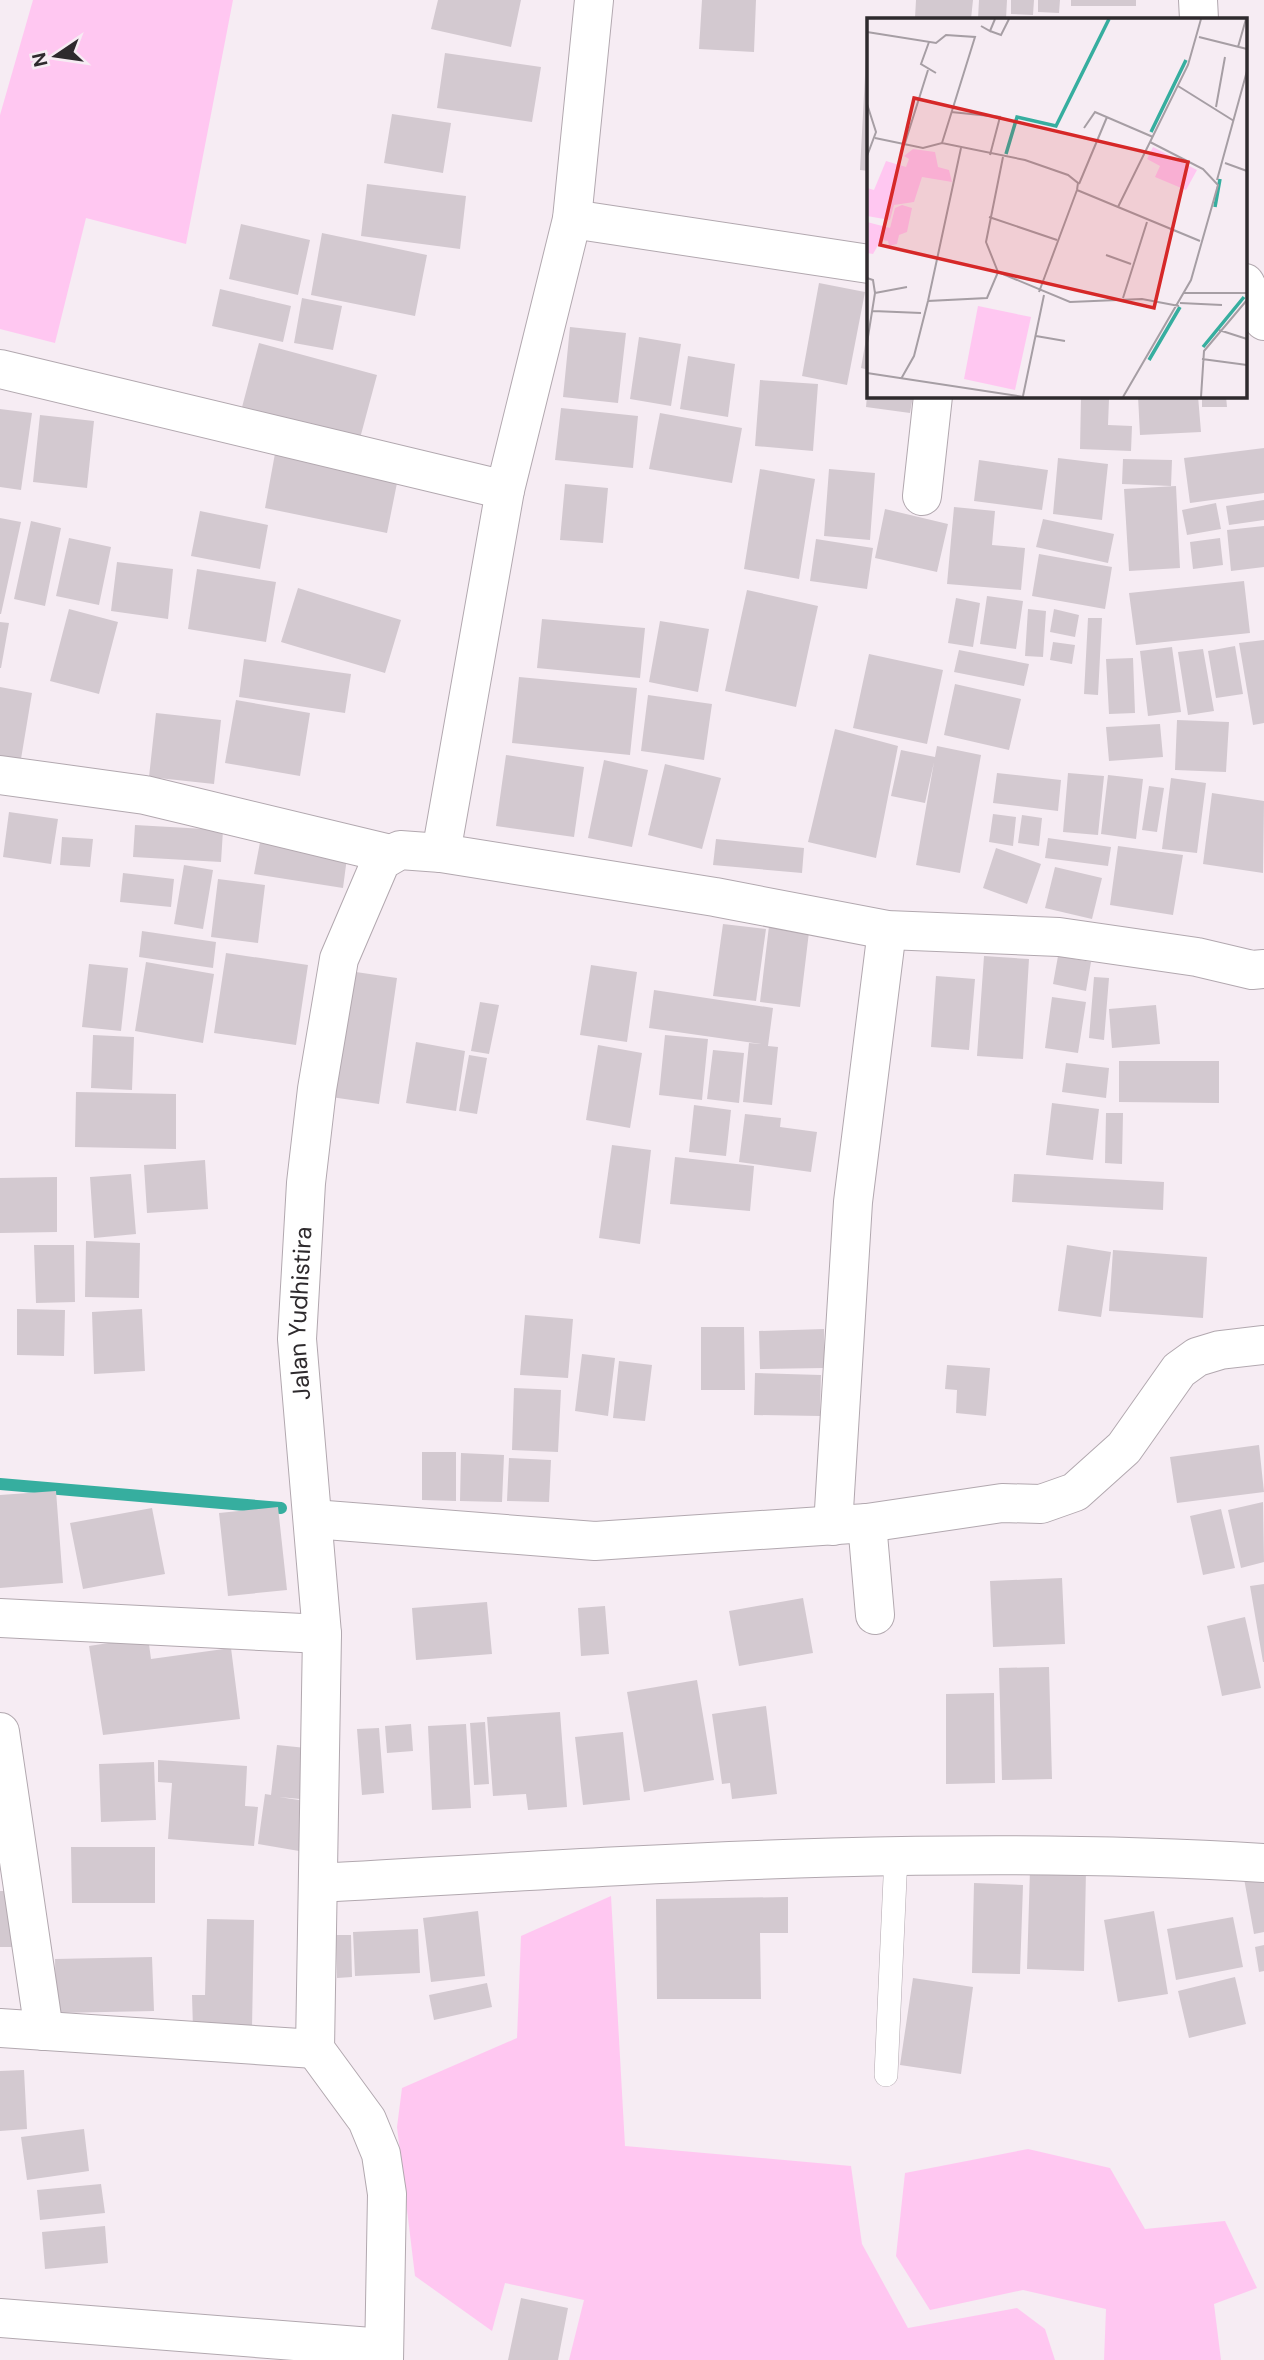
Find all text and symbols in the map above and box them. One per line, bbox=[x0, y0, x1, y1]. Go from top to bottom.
inset map bbox=[867, 18, 1246, 397]
north arrow bbox=[21, 21, 91, 91]
text: N bbox=[26, 50, 54, 69]
street label: Jalan Yudhistira bbox=[281, 1226, 318, 1402]

